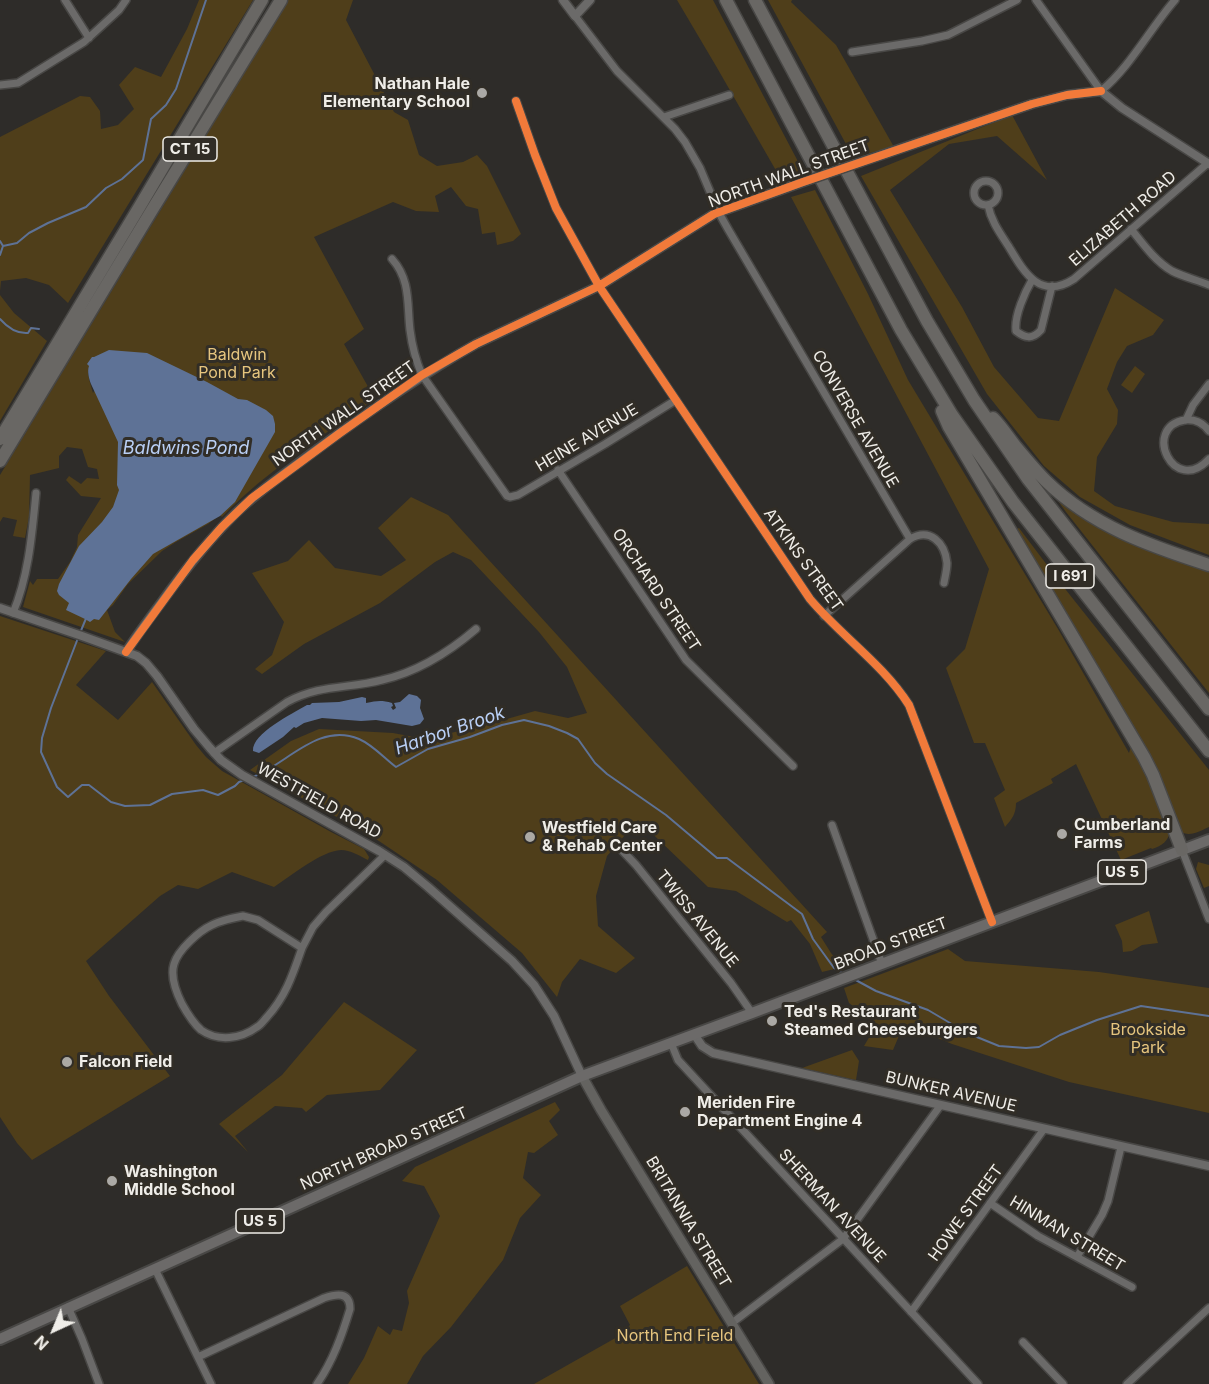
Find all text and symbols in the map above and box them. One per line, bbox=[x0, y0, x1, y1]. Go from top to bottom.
place label: Nathan Hale Elementary School bbox=[323, 74, 470, 112]
marker: Nathan Hale Elementary School bbox=[475, 86, 489, 100]
street label: NORTH WALL STREET bbox=[706, 136, 872, 212]
road number: CT 15 bbox=[163, 137, 217, 161]
street label: ELIZABETH ROAD bbox=[1066, 167, 1180, 271]
park label: Baldwin Pond Park bbox=[198, 345, 276, 383]
street label: CONVERSE AVENUE bbox=[808, 347, 902, 491]
street label: NORTH WALL STREET bbox=[269, 357, 419, 471]
street label: HEINE AVENUE bbox=[532, 400, 642, 476]
water label: Baldwins Pond bbox=[123, 438, 249, 460]
street label: ATKINS STREET bbox=[759, 505, 847, 615]
street label: ORCHARD STREET bbox=[608, 525, 704, 655]
road number: I 691 bbox=[1046, 564, 1094, 588]
water label: Harbor Brook bbox=[392, 702, 508, 760]
street label: WESTFIELD ROAD bbox=[254, 759, 384, 843]
place label: Cumberland Farms bbox=[1074, 815, 1170, 853]
place label: Westfield Care & Rehab Center bbox=[542, 818, 663, 856]
marker: Cumberland Farms bbox=[1055, 827, 1069, 841]
marker: Westfield Care & Rehab Center bbox=[523, 830, 537, 844]
road number: US 5 bbox=[1098, 860, 1146, 884]
street label: TWISS AVENUE bbox=[652, 866, 742, 972]
street label: BROAD STREET bbox=[832, 914, 950, 974]
place label: Ted's Restaurant Steamed Cheeseburgers bbox=[784, 1002, 978, 1040]
marker: Ted's Restaurant Steamed Cheeseburgers bbox=[765, 1014, 779, 1028]
park label: Brookside Park bbox=[1110, 1020, 1186, 1058]
place label: Falcon Field bbox=[79, 1052, 172, 1072]
marker: Falcon Field bbox=[60, 1055, 74, 1069]
street label: BUNKER AVENUE bbox=[884, 1068, 1018, 1116]
place label: Meriden Fire Department Engine 4 bbox=[697, 1093, 862, 1131]
street label: NORTH BROAD STREET bbox=[297, 1103, 471, 1195]
marker: Meriden Fire Department Engine 4 bbox=[678, 1105, 692, 1119]
street label: SHERMAN AVENUE bbox=[774, 1145, 890, 1267]
street label: BRITANNIA STREET bbox=[641, 1153, 735, 1291]
street label: HOWE STREET bbox=[925, 1161, 1007, 1265]
place label: Washington Middle School bbox=[124, 1162, 235, 1200]
marker: Washington Middle School bbox=[105, 1174, 119, 1188]
street label: HINMAN STREET bbox=[1006, 1192, 1128, 1276]
road number: US 5 bbox=[236, 1209, 284, 1233]
north arrow bbox=[24, 1300, 84, 1360]
park label: North End Field bbox=[617, 1326, 733, 1346]
text: N bbox=[30, 1332, 53, 1354]

